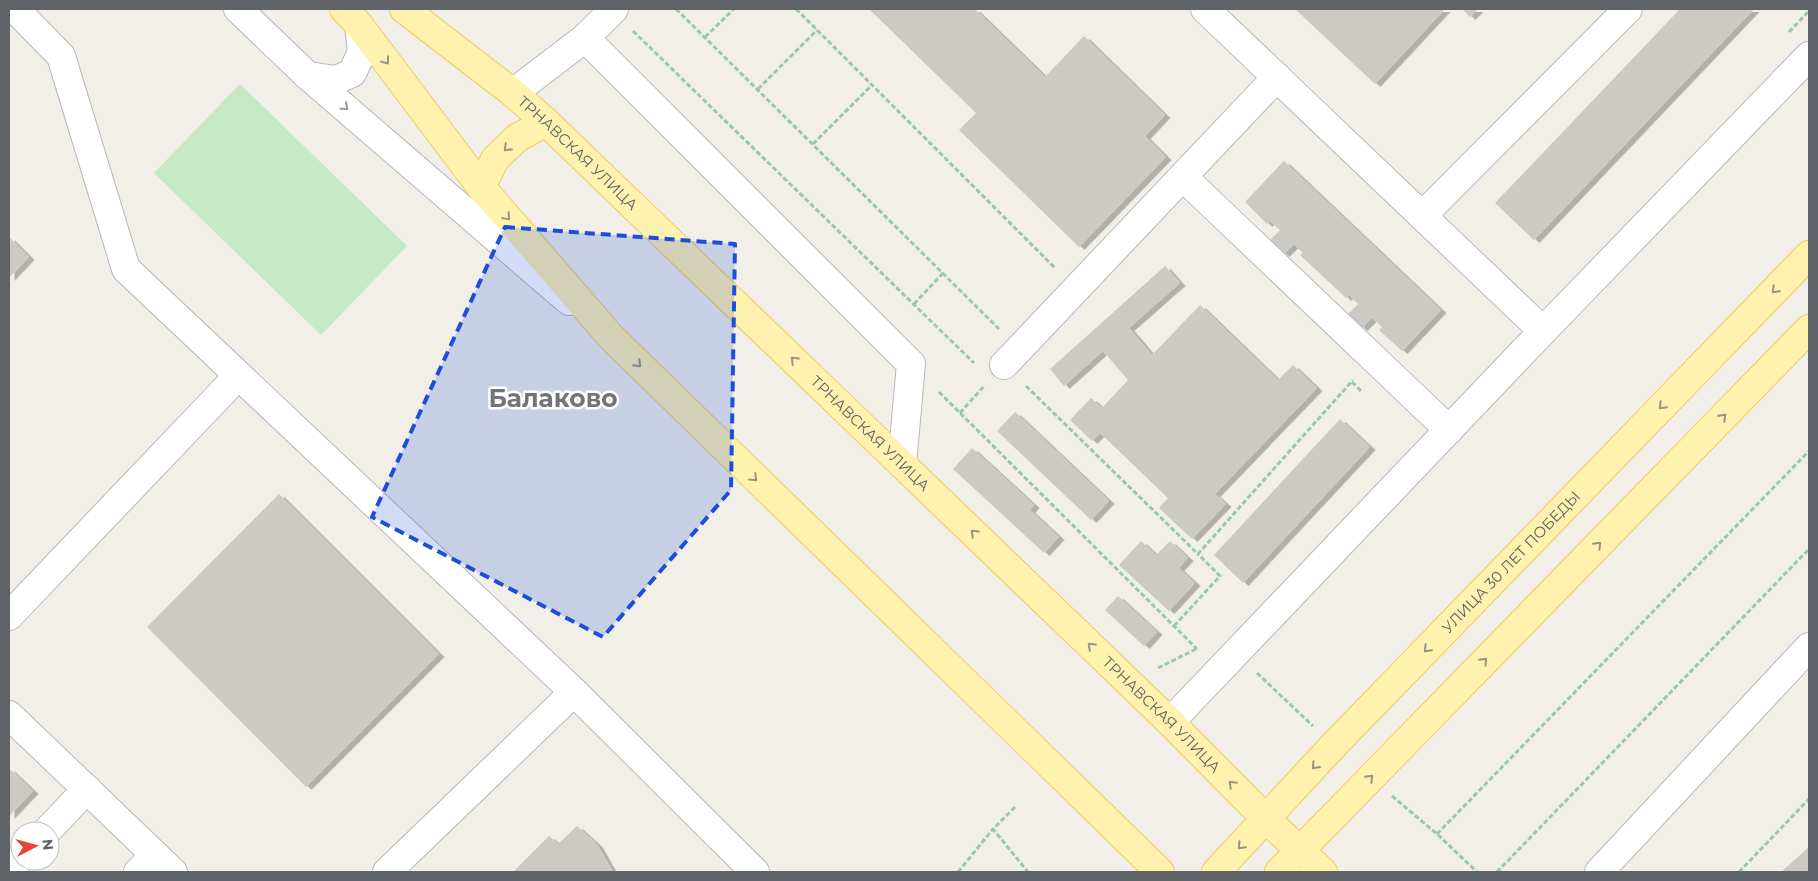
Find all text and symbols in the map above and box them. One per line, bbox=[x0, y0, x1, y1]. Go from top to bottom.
one-way arrow bbox=[380, 55, 388, 64]
street label: ТРНАВСКАЯ УЛИЦА bbox=[514, 92, 642, 214]
one-way arrow bbox=[339, 102, 348, 111]
one-way arrow bbox=[503, 142, 512, 151]
one-way arrow bbox=[501, 211, 510, 220]
one-way arrow bbox=[1772, 284, 1781, 293]
one-way arrow bbox=[790, 357, 799, 366]
one-way arrow bbox=[632, 358, 641, 367]
street label: ТРНАВСКАЯ УЛИЦА bbox=[807, 372, 934, 495]
district label: Балаково bbox=[488, 383, 618, 413]
one-way arrow bbox=[1659, 401, 1668, 410]
one-way arrow bbox=[1718, 413, 1727, 422]
one-way arrow bbox=[748, 472, 757, 481]
street label: УЛИЦА 30 ЛЕТ ПОБЕДЫ bbox=[1438, 487, 1584, 637]
one-way arrow bbox=[971, 530, 980, 539]
one-way arrow bbox=[1592, 542, 1601, 551]
one-way arrow bbox=[1087, 643, 1096, 652]
one-way arrow bbox=[1424, 643, 1433, 652]
street label: ТРНАВСКАЯ УЛИЦА bbox=[1099, 652, 1225, 777]
one-way arrow bbox=[1478, 658, 1487, 667]
one-way arrow bbox=[1312, 760, 1321, 769]
one-way arrow bbox=[1364, 774, 1373, 783]
one-way arrow bbox=[1229, 781, 1238, 790]
north arrow bbox=[10, 821, 60, 871]
text: N bbox=[38, 838, 57, 851]
one-way arrow bbox=[1238, 840, 1247, 849]

